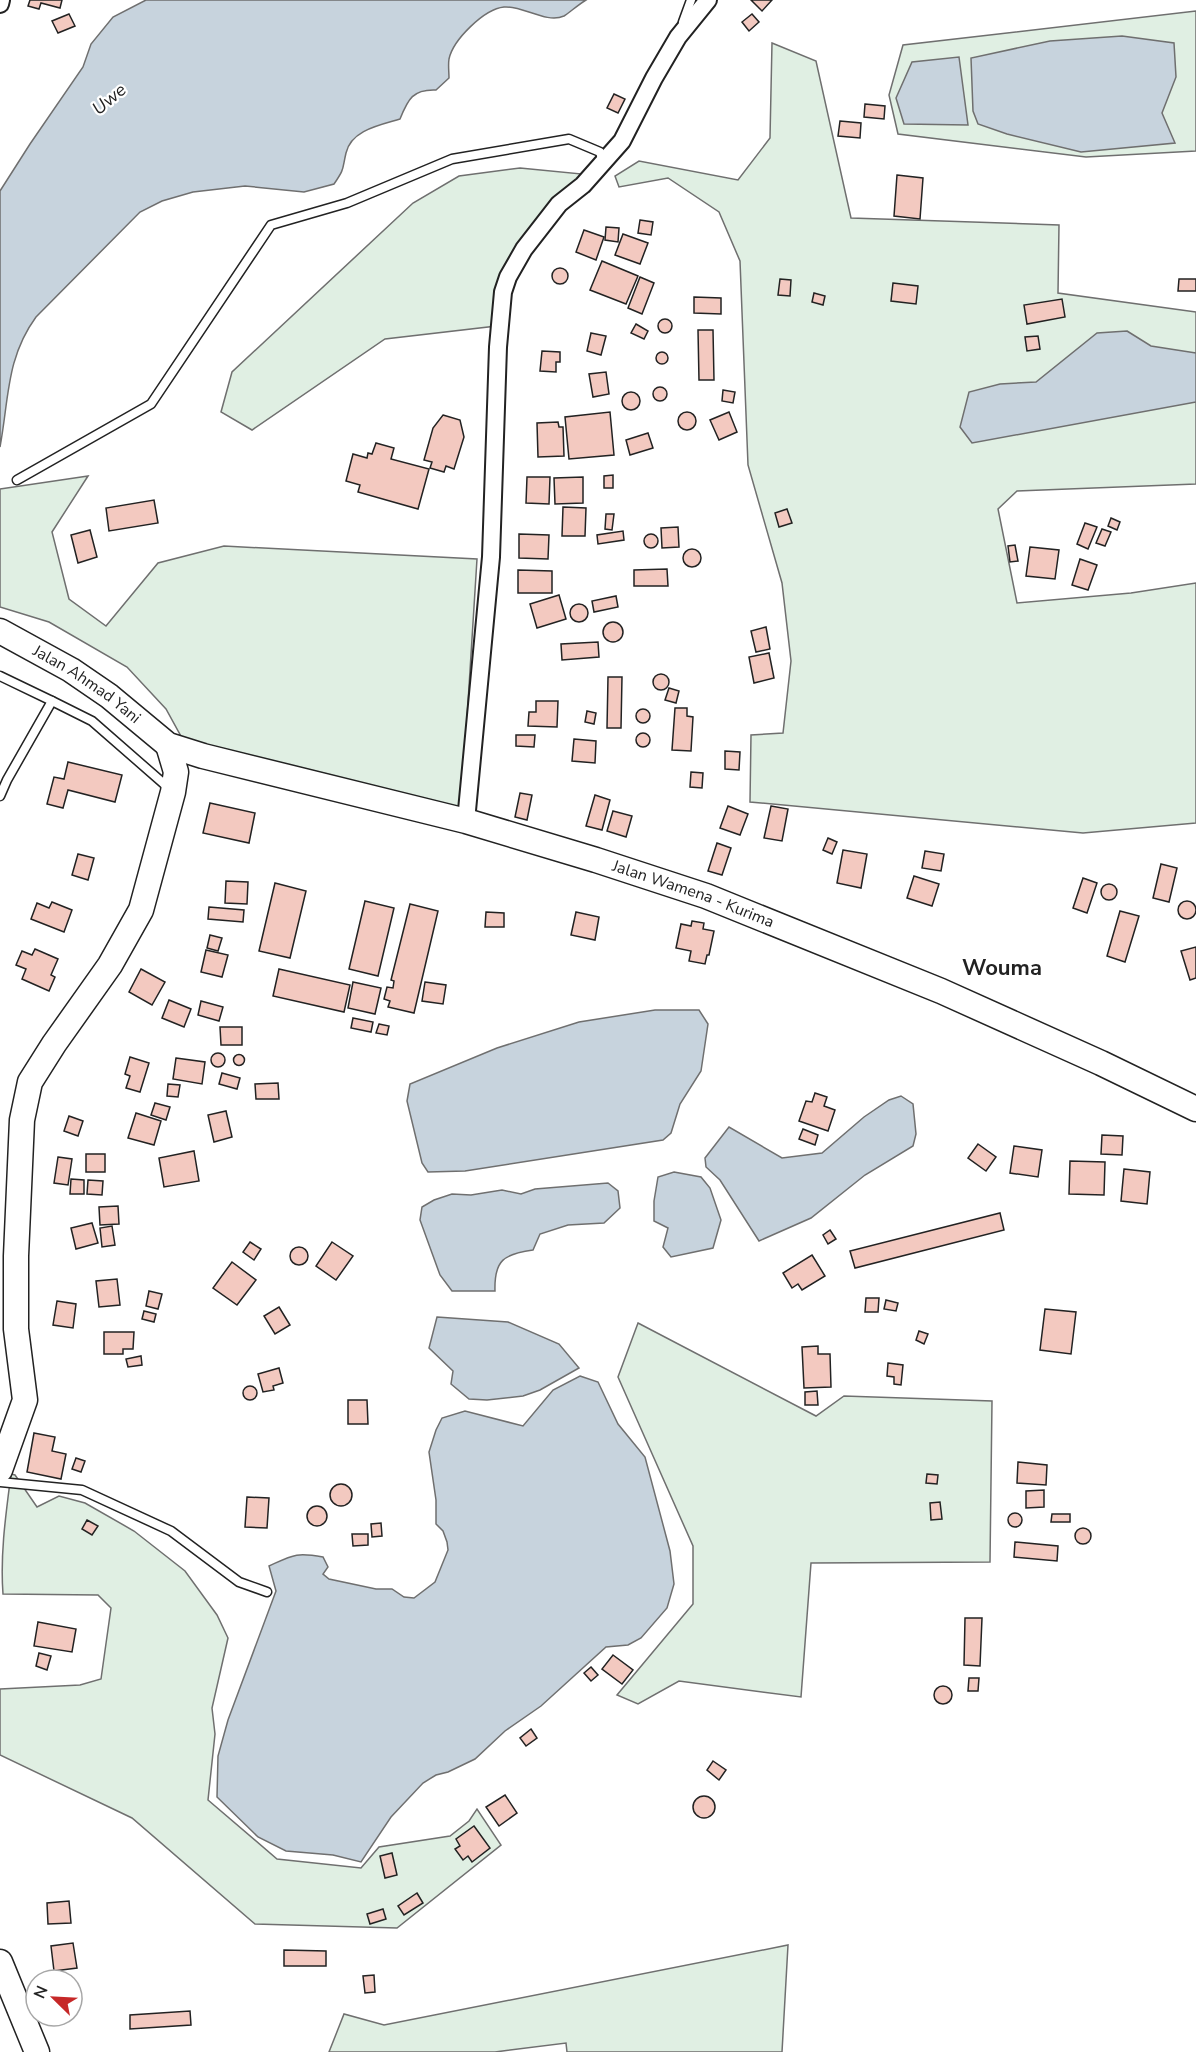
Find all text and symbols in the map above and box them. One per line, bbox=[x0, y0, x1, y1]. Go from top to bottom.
water label: Uwe bbox=[87, 77, 131, 120]
street label: Jalan Ahmad Yani bbox=[28, 640, 145, 729]
street label: Jalan Wamena - Kurima bbox=[608, 855, 777, 933]
district label: Wouma bbox=[962, 953, 1042, 983]
north arrow bbox=[24, 1968, 84, 2028]
text: N bbox=[29, 1982, 54, 2002]

